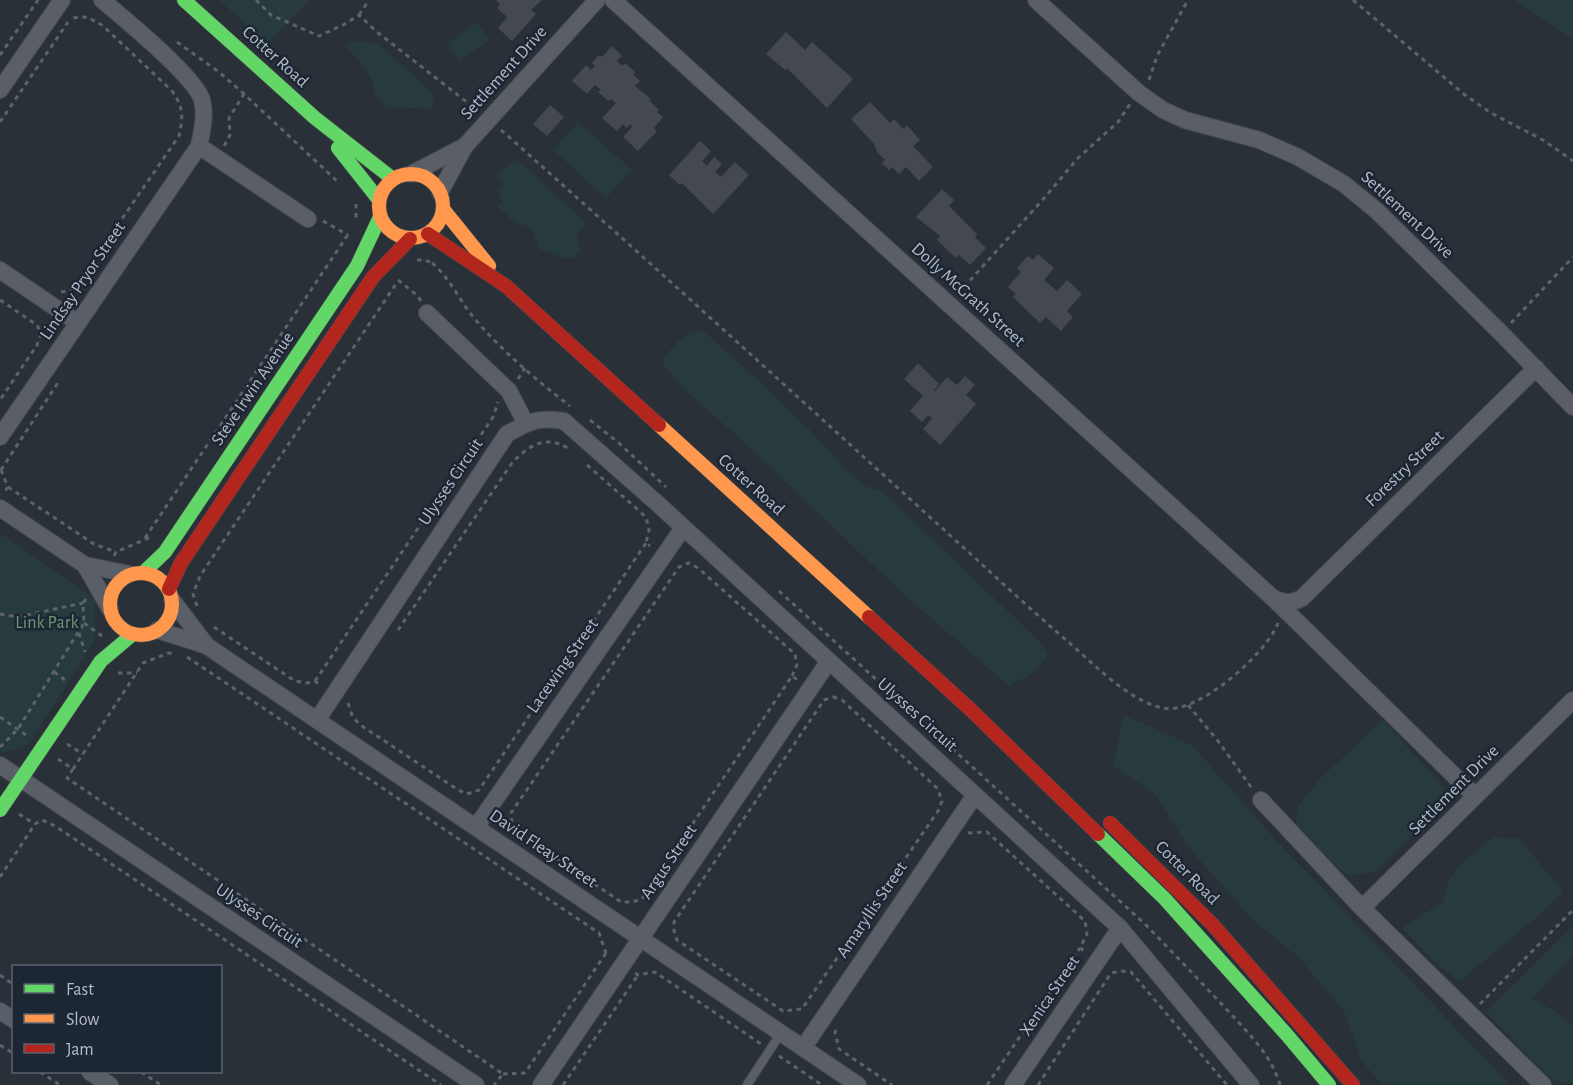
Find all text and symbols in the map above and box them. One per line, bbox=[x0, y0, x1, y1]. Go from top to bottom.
street label: Cotter Road bbox=[239, 23, 311, 91]
street label: Settlement Drive bbox=[458, 23, 550, 123]
street label: Settlement Drive bbox=[1357, 168, 1457, 262]
street label: Lindsay Pryor Street bbox=[37, 218, 129, 343]
street label: Dolly McGrath Street bbox=[908, 240, 1028, 351]
street label: Steve Irwin Avenue bbox=[208, 329, 298, 449]
street label: Forestry Street bbox=[1362, 427, 1448, 511]
street label: Ulysses Circuit bbox=[415, 435, 487, 529]
street label: Cotter Road bbox=[715, 451, 787, 519]
park label: Link Park bbox=[15, 614, 79, 632]
street label: Lacewing Street bbox=[524, 615, 602, 717]
street label: Ulysses Circuit bbox=[874, 675, 960, 755]
street label: Settlement Drive bbox=[1406, 742, 1502, 838]
street label: David Fleay Street bbox=[486, 806, 600, 892]
street label: Argus Street bbox=[637, 821, 701, 903]
street label: Cotter Road bbox=[1152, 838, 1222, 908]
street label: Amaryllis Street bbox=[833, 858, 911, 961]
street label: Ulysses Circuit bbox=[212, 880, 306, 952]
street label: Xenica Street bbox=[1017, 952, 1084, 1039]
legend bbox=[12, 965, 222, 1073]
text: Fast bbox=[66, 981, 94, 999]
text: Slow bbox=[66, 1011, 99, 1029]
text: Jam bbox=[66, 1041, 94, 1059]

